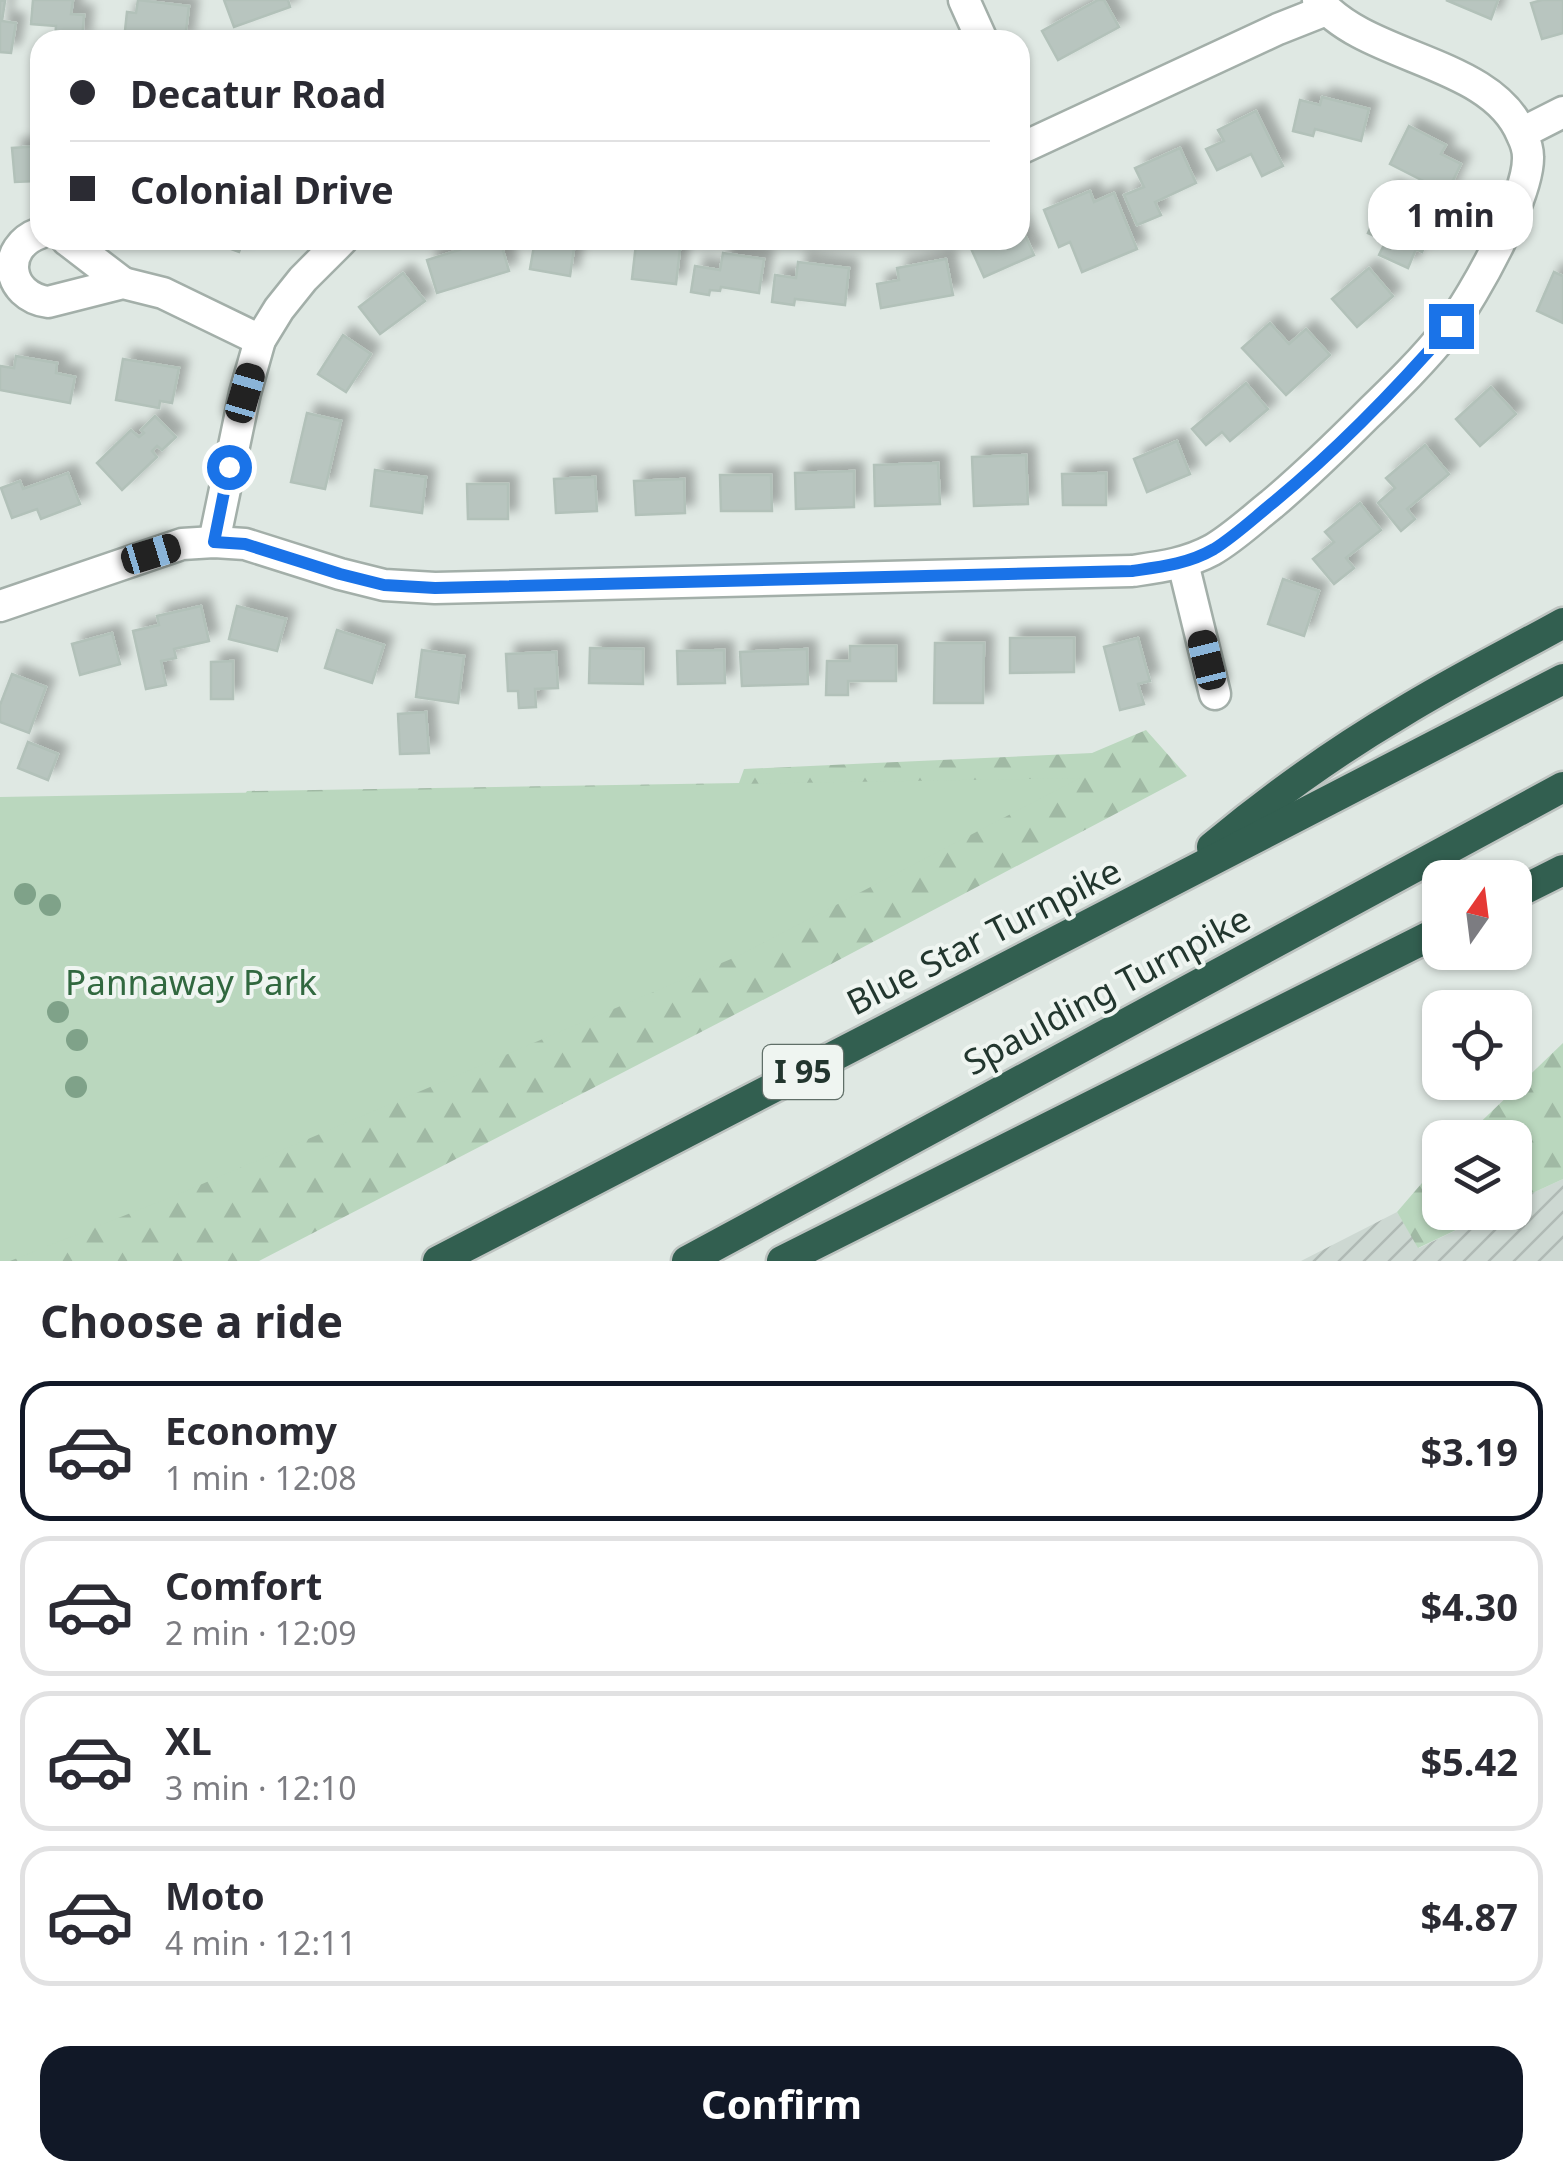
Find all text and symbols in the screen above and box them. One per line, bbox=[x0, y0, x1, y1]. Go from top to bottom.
text: Decatur Road bbox=[130, 67, 386, 119]
text: Colonial Drive bbox=[130, 163, 394, 215]
callout: 1 min bbox=[1368, 181, 1534, 251]
text: 1 min bbox=[1406, 193, 1495, 236]
route end bbox=[1429, 304, 1474, 349]
car bbox=[222, 360, 268, 426]
route start bbox=[207, 445, 252, 490]
car bbox=[118, 531, 184, 577]
car bbox=[1185, 627, 1229, 693]
street label: Blue Star Turnpike bbox=[838, 846, 1128, 1025]
north arrow bbox=[1422, 860, 1532, 970]
map controls bbox=[1422, 860, 1532, 1230]
street label: Spaulding Turnpike bbox=[955, 894, 1258, 1085]
park label: Pannaway Park bbox=[65, 958, 317, 1005]
button: locate bbox=[1422, 990, 1532, 1100]
road number: I 95 bbox=[763, 1045, 843, 1099]
button: layers bbox=[1422, 1120, 1532, 1230]
text: Choose a ride bbox=[40, 1290, 343, 1351]
text: Economy bbox=[165, 1404, 337, 1456]
icon: car bbox=[45, 1406, 135, 1496]
text: $3.19 bbox=[1420, 1425, 1518, 1477]
text: 1 min · 12:08 bbox=[165, 1456, 357, 1499]
text: Comfort bbox=[165, 1559, 322, 1611]
icon: car bbox=[45, 1561, 135, 1651]
text: $4.30 bbox=[1420, 1580, 1518, 1632]
text: 2 min · 12:09 bbox=[165, 1611, 357, 1654]
text: XL bbox=[165, 1714, 212, 1766]
icon: car bbox=[45, 1716, 135, 1806]
text: $5.42 bbox=[1420, 1735, 1518, 1787]
text: 3 min · 12:10 bbox=[165, 1766, 357, 1809]
text: Moto bbox=[165, 1869, 265, 1921]
icon: car bbox=[45, 1871, 135, 1961]
text: $4.87 bbox=[1420, 1890, 1518, 1942]
text: 4 min · 12:11 bbox=[165, 1921, 357, 1964]
button: Confirm bbox=[40, 2046, 1523, 2161]

